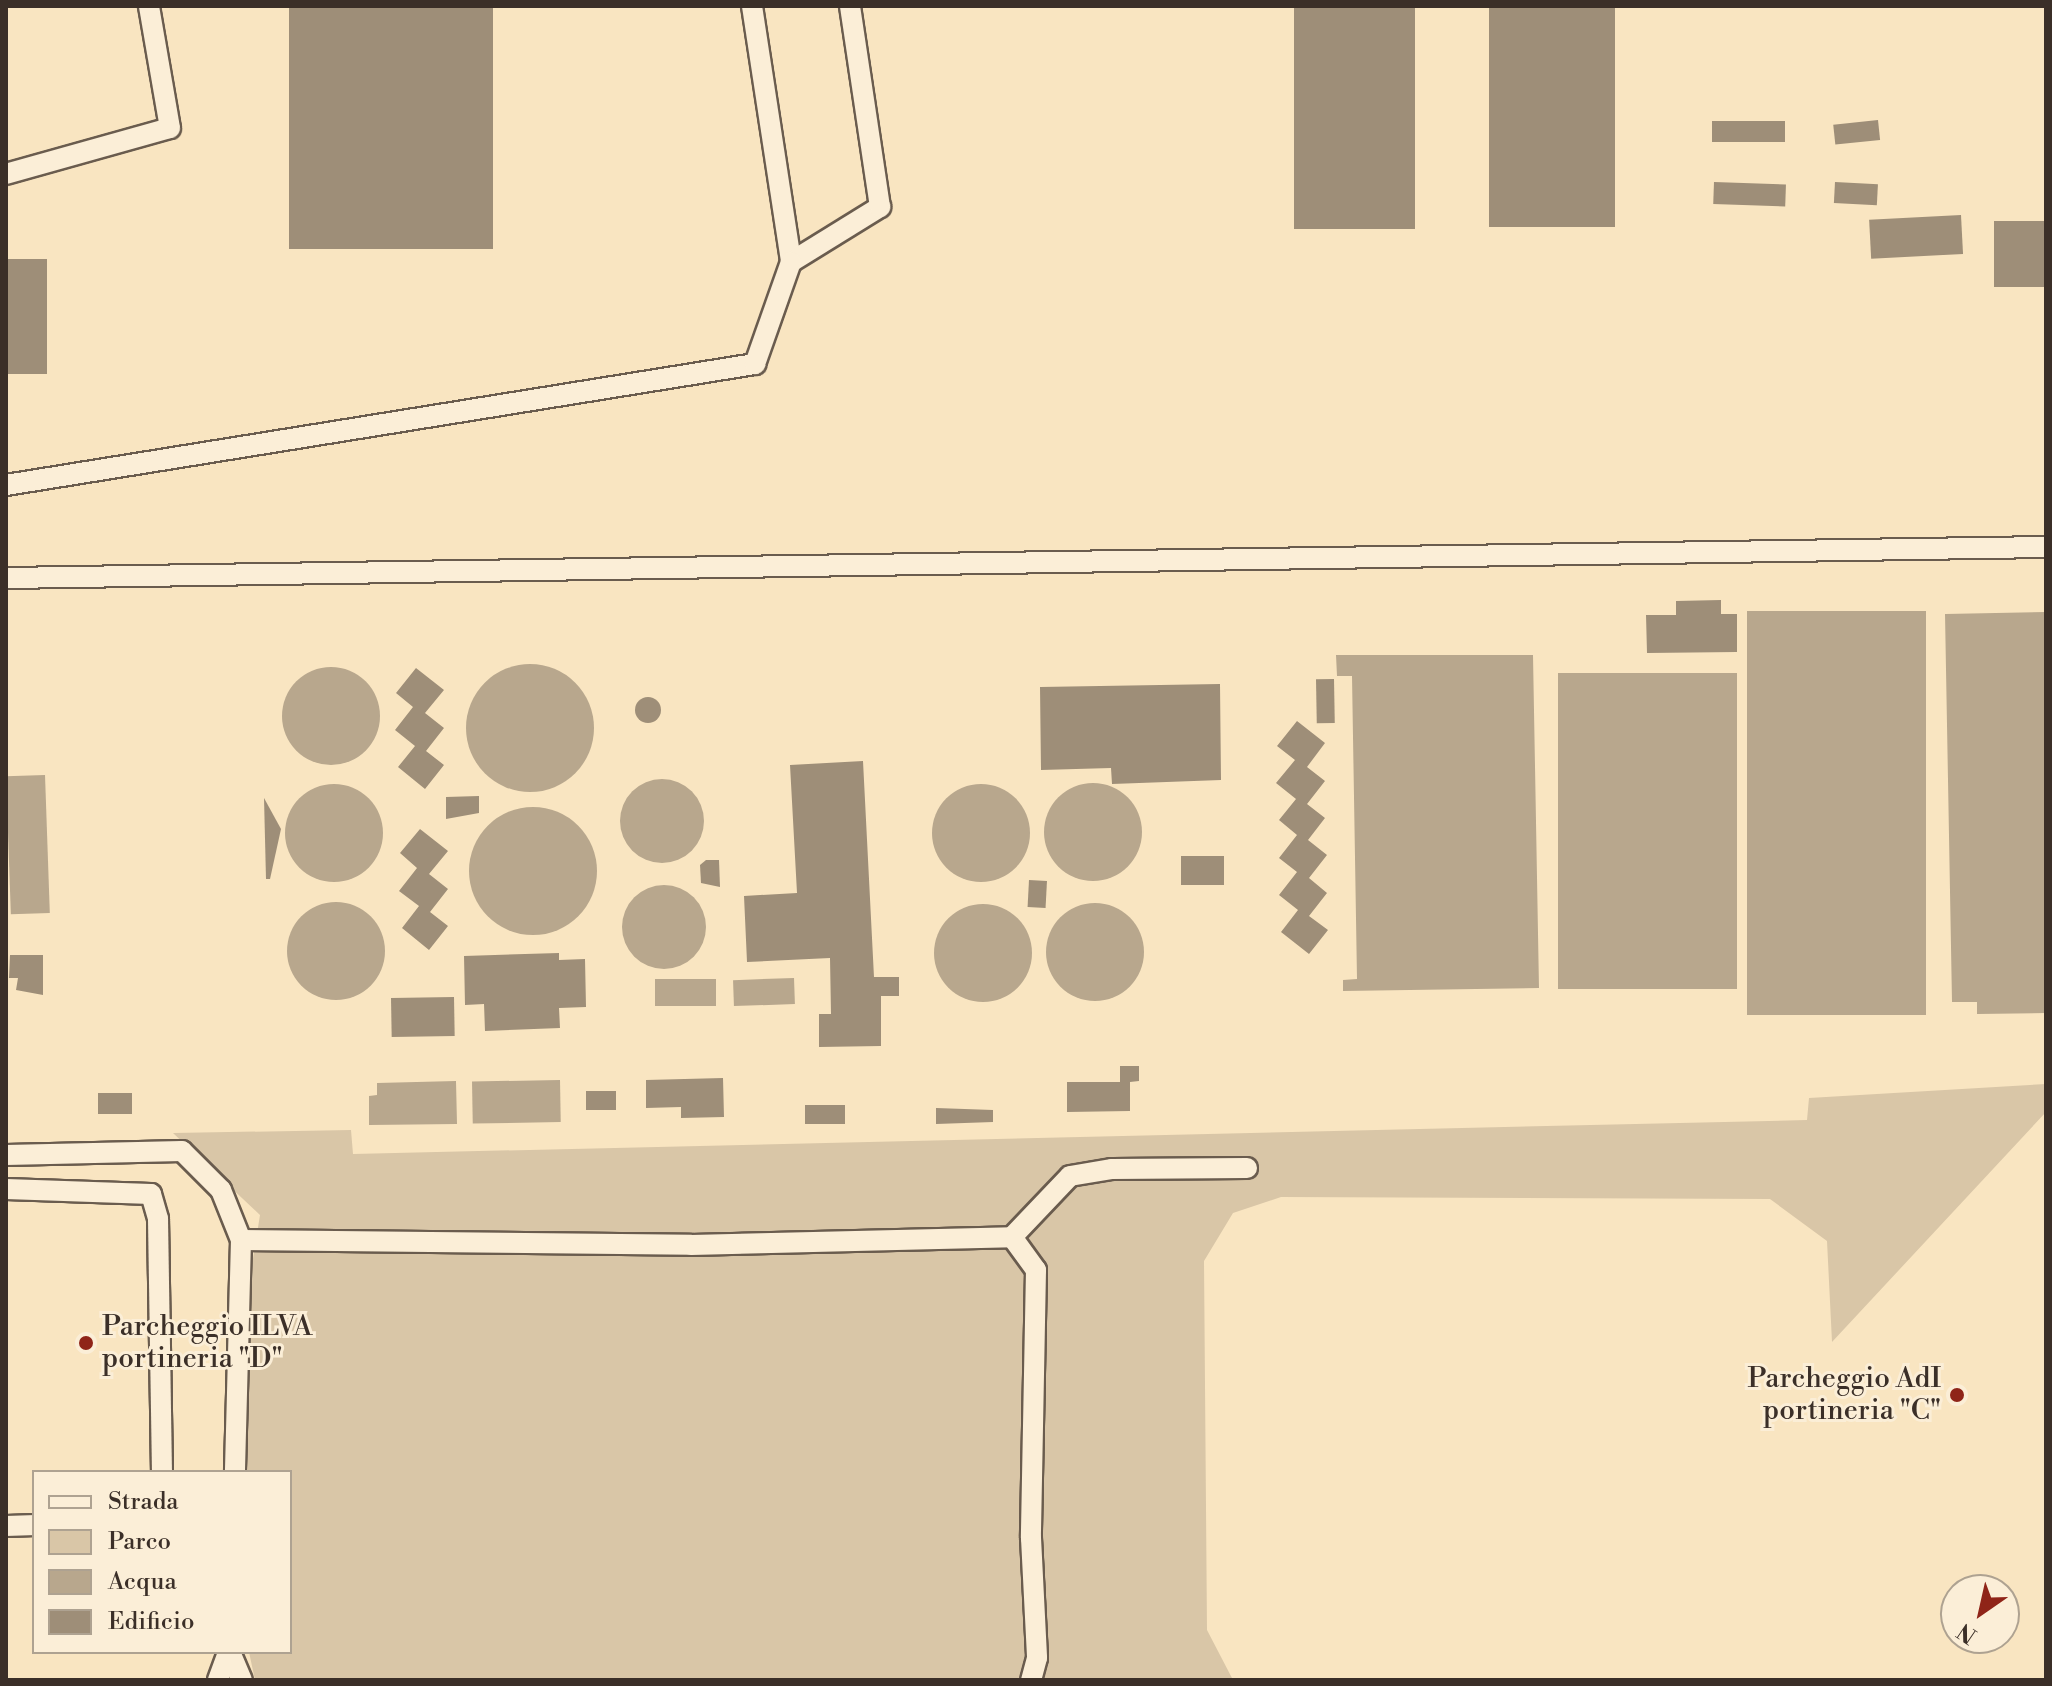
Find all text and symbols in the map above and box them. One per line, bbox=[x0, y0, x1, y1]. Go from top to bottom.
place label: Parcheggio ILVA portineria "D" bbox=[102, 1310, 313, 1376]
marker: Parcheggio ILVA portineria "D" bbox=[77, 1334, 95, 1352]
place label: Parcheggio AdI portineria "C" bbox=[1748, 1362, 1941, 1428]
marker: Parcheggio AdI portineria "C" bbox=[1948, 1386, 1966, 1404]
legend bbox=[32, 1470, 292, 1654]
text: Strada bbox=[108, 1487, 178, 1517]
text: Parco bbox=[108, 1527, 171, 1557]
text: Acqua bbox=[108, 1567, 177, 1597]
north arrow bbox=[1940, 1574, 2020, 1654]
text: Edificio bbox=[108, 1607, 194, 1637]
text: N bbox=[1953, 1617, 1982, 1649]

